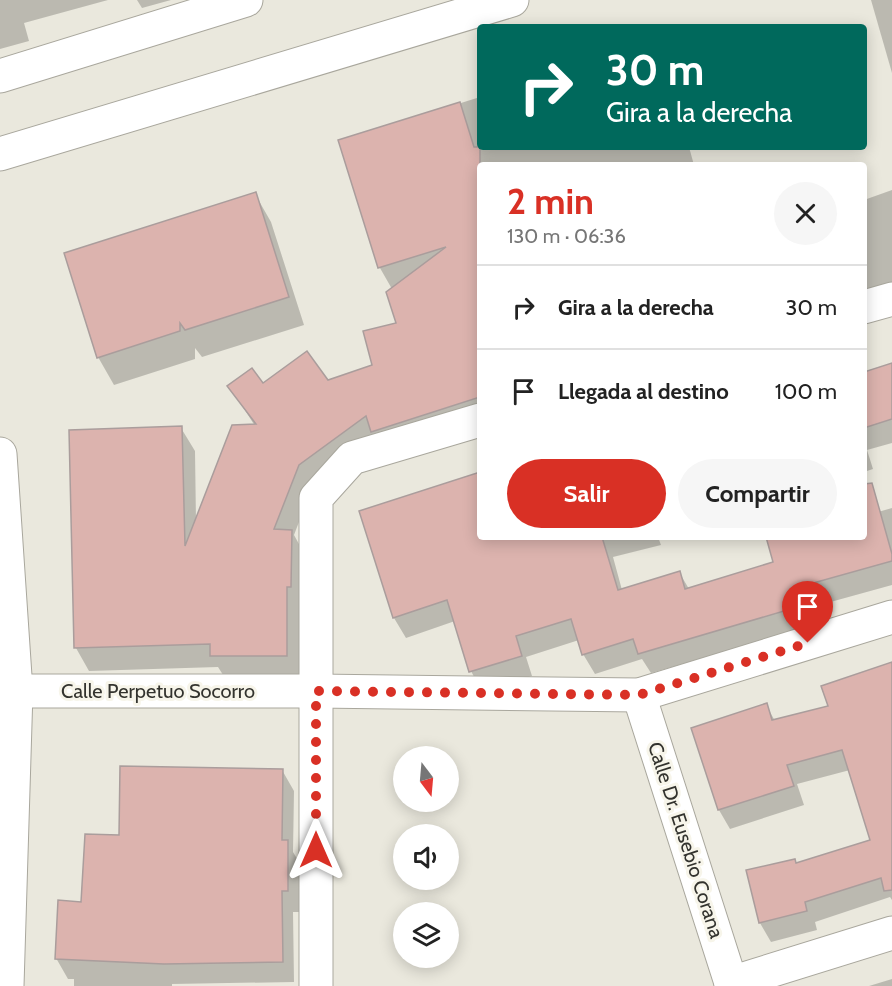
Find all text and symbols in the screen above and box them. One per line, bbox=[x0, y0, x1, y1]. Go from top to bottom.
text: 30 m bbox=[606, 44, 704, 96]
icon: right bbox=[507, 48, 585, 126]
text: Gira a la derecha bbox=[606, 96, 792, 129]
text: 2 min bbox=[507, 179, 594, 223]
button: close bbox=[774, 182, 837, 245]
text: 130 m · 06:36 bbox=[507, 224, 626, 248]
icon: right bbox=[507, 291, 540, 324]
text: Gira a la derecha bbox=[558, 294, 714, 321]
text: 30 m bbox=[785, 294, 837, 321]
icon: arrive bbox=[507, 375, 540, 408]
text: Llegada al destino bbox=[558, 378, 729, 405]
text: 100 m bbox=[775, 378, 837, 405]
button: Salir bbox=[507, 459, 666, 528]
button: Compartir bbox=[678, 459, 837, 528]
pin bbox=[782, 581, 833, 643]
icon: arrive bbox=[791, 590, 824, 623]
street label: Calle Perpetuo Socorro bbox=[61, 679, 255, 703]
street label: Calle Dr. Eusebio Corana bbox=[643, 739, 729, 942]
north arrow bbox=[393, 746, 459, 812]
map controls bbox=[393, 746, 459, 968]
position arrow bbox=[284, 818, 348, 882]
button: sound bbox=[393, 824, 459, 890]
button: layers bbox=[393, 902, 459, 968]

